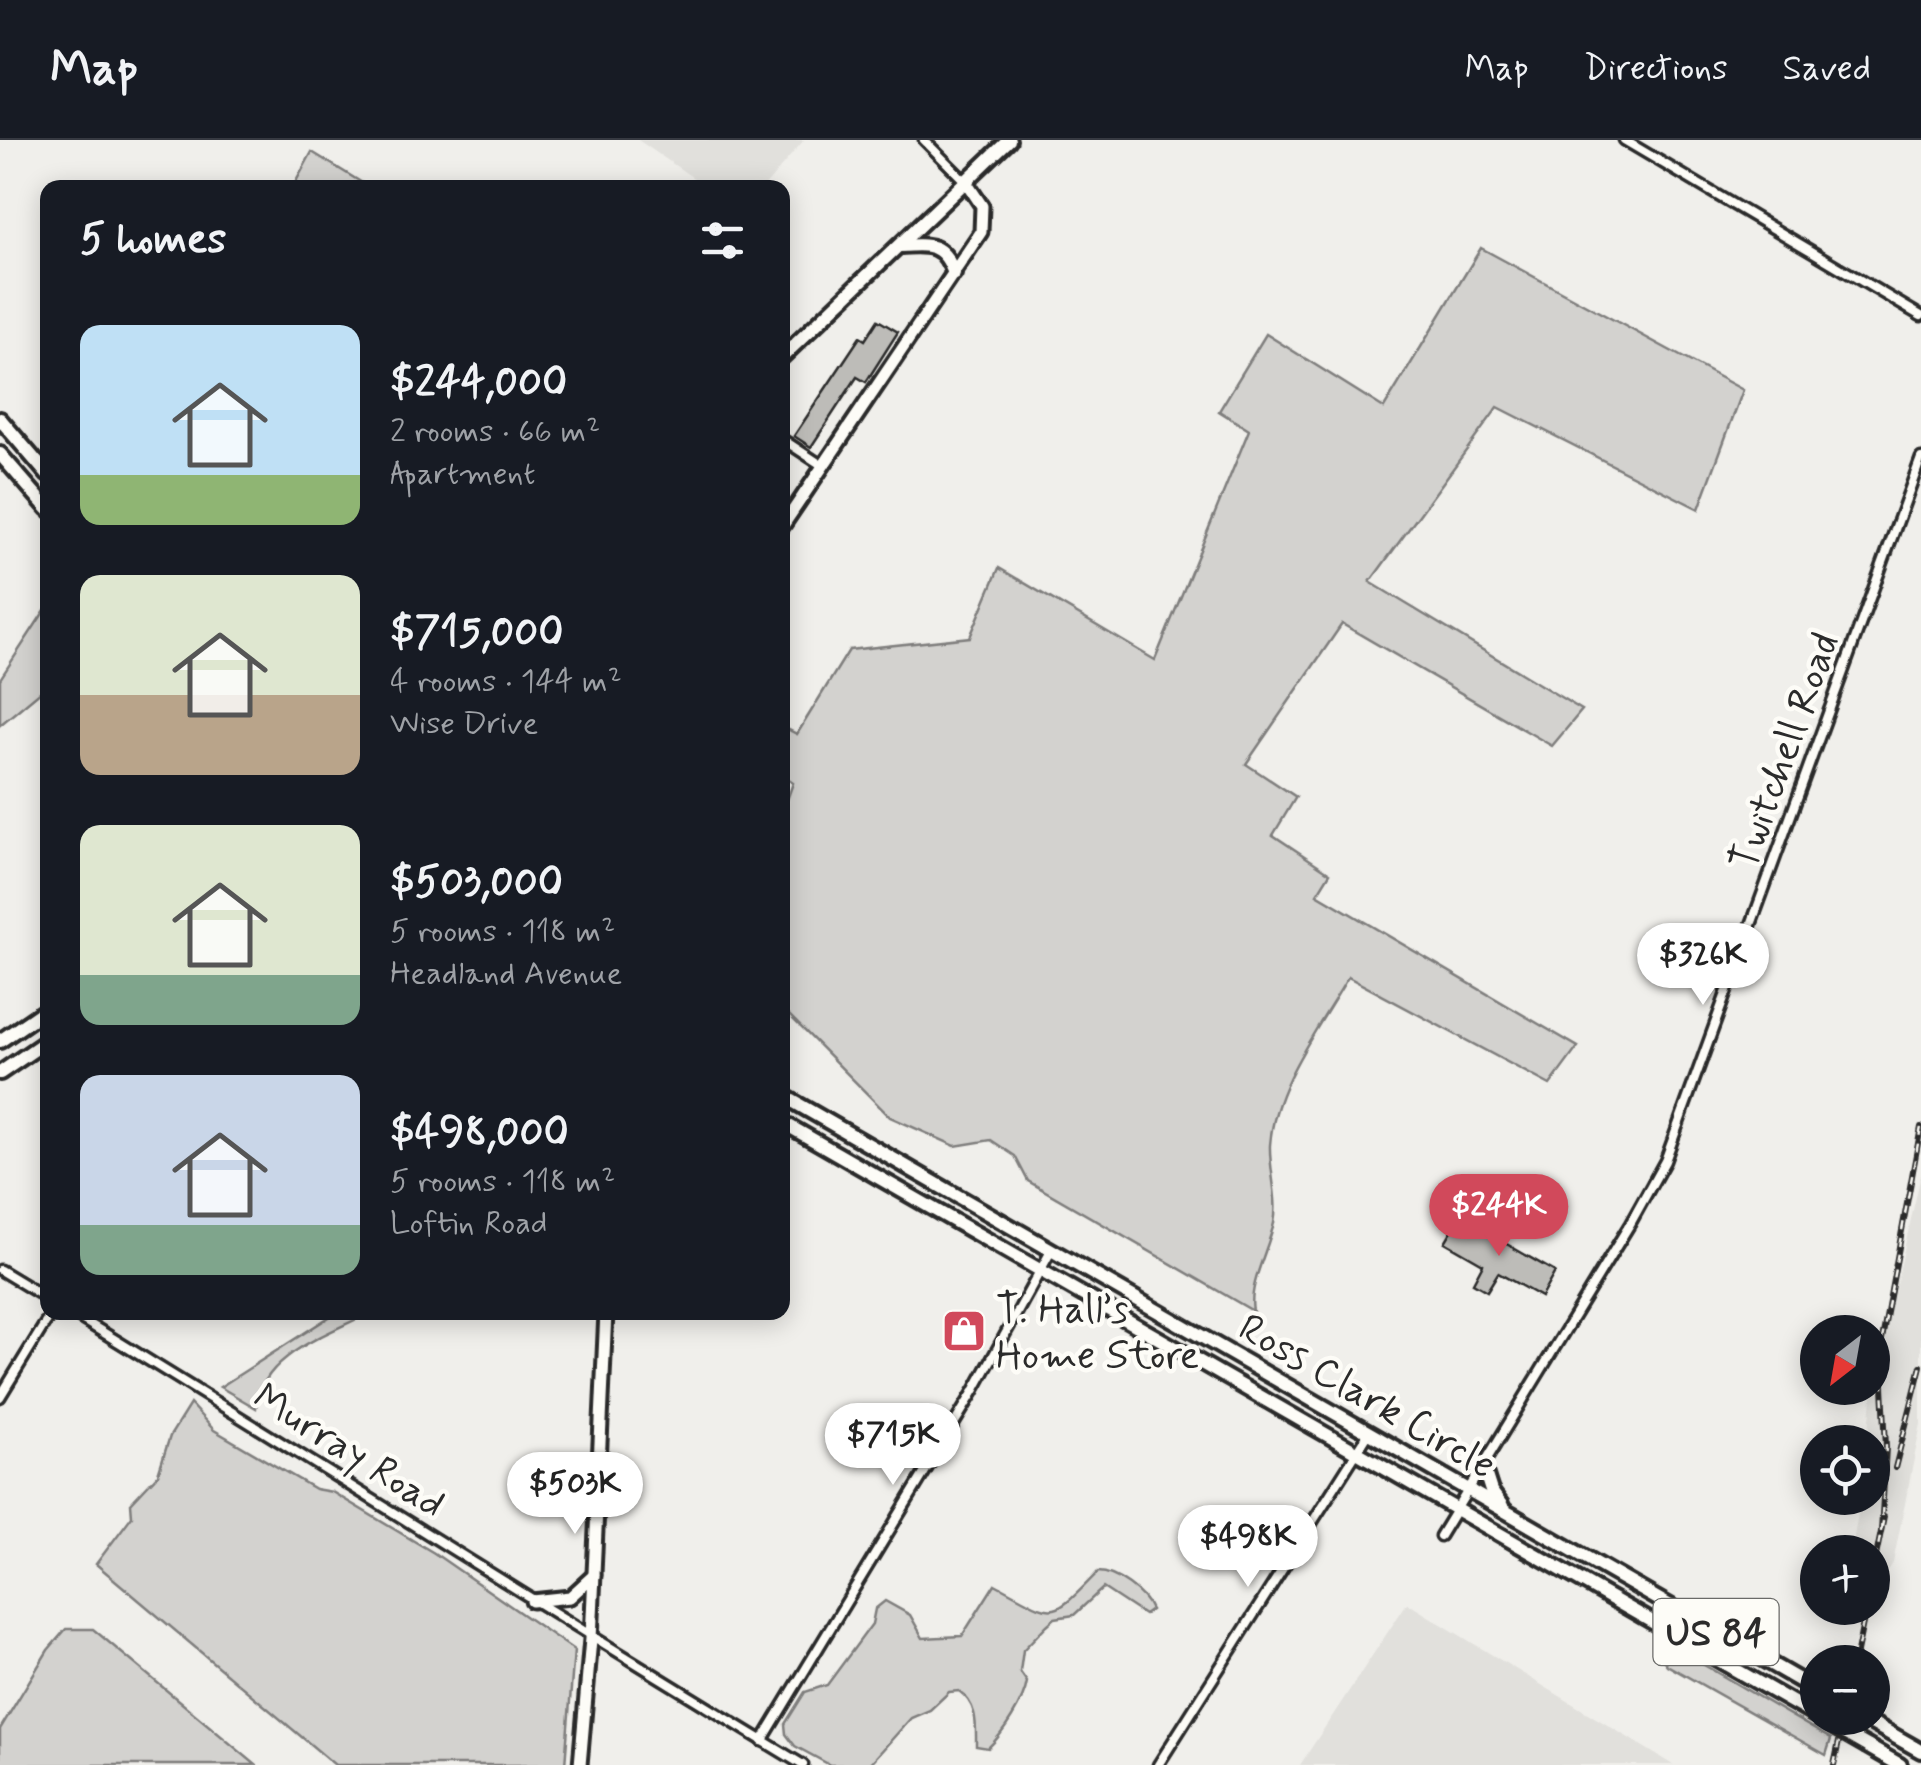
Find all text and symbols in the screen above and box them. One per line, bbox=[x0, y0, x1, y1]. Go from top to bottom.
text: Map bbox=[50, 38, 138, 101]
text: Map bbox=[1465, 46, 1529, 92]
text: Directions bbox=[1584, 46, 1728, 92]
text: Saved bbox=[1783, 46, 1871, 92]
text: 5 homes bbox=[80, 213, 226, 268]
icon: filters bbox=[695, 213, 750, 268]
text: $244,000 bbox=[390, 356, 567, 411]
icon: home bbox=[160, 365, 280, 485]
text: 2 rooms · 66 m² bbox=[390, 411, 600, 453]
text: Apartment bbox=[390, 453, 535, 495]
text: $715,000 bbox=[390, 606, 563, 661]
icon: home bbox=[160, 615, 280, 735]
street label: Twitchell Road bbox=[1719, 626, 1853, 878]
text: 4 rooms · 144 m² bbox=[390, 661, 622, 703]
text: Wise Drive bbox=[390, 703, 538, 745]
text: $503,000 bbox=[390, 856, 563, 911]
icon: home bbox=[160, 865, 280, 985]
text: 5 rooms · 118 m² bbox=[390, 911, 615, 953]
pin: $326K bbox=[1633, 923, 1773, 1008]
text: $326K bbox=[1659, 934, 1747, 976]
text: Headland Avenue bbox=[390, 953, 622, 995]
text: $498,000 bbox=[390, 1106, 569, 1161]
icon: home bbox=[160, 1115, 280, 1235]
text: 5 rooms · 118 m² bbox=[390, 1161, 615, 1203]
pin: $244K bbox=[1429, 1174, 1569, 1259]
text: $244K bbox=[1451, 1185, 1547, 1227]
text: Loftin Road bbox=[390, 1203, 548, 1245]
place label: T. Hall’s Home Store bbox=[996, 1285, 1199, 1383]
street label: Ross Clark Circle bbox=[1228, 1303, 1505, 1492]
shop icon: T. Hall’s Home Store bbox=[941, 1308, 987, 1354]
north arrow bbox=[1800, 1315, 1890, 1405]
map controls bbox=[1800, 1315, 1890, 1735]
street label: Murray Road bbox=[243, 1372, 454, 1531]
pin: $715K bbox=[823, 1403, 963, 1488]
text: $715K bbox=[847, 1414, 939, 1456]
button: locate bbox=[1800, 1425, 1890, 1515]
pin: $503K bbox=[505, 1452, 645, 1537]
text: $503K bbox=[529, 1463, 621, 1505]
pin: $498K bbox=[1178, 1505, 1318, 1590]
text: $498K bbox=[1200, 1516, 1296, 1558]
button: + bbox=[1800, 1535, 1890, 1625]
road number: US 84 bbox=[1654, 1599, 1778, 1665]
button: − bbox=[1800, 1645, 1890, 1735]

